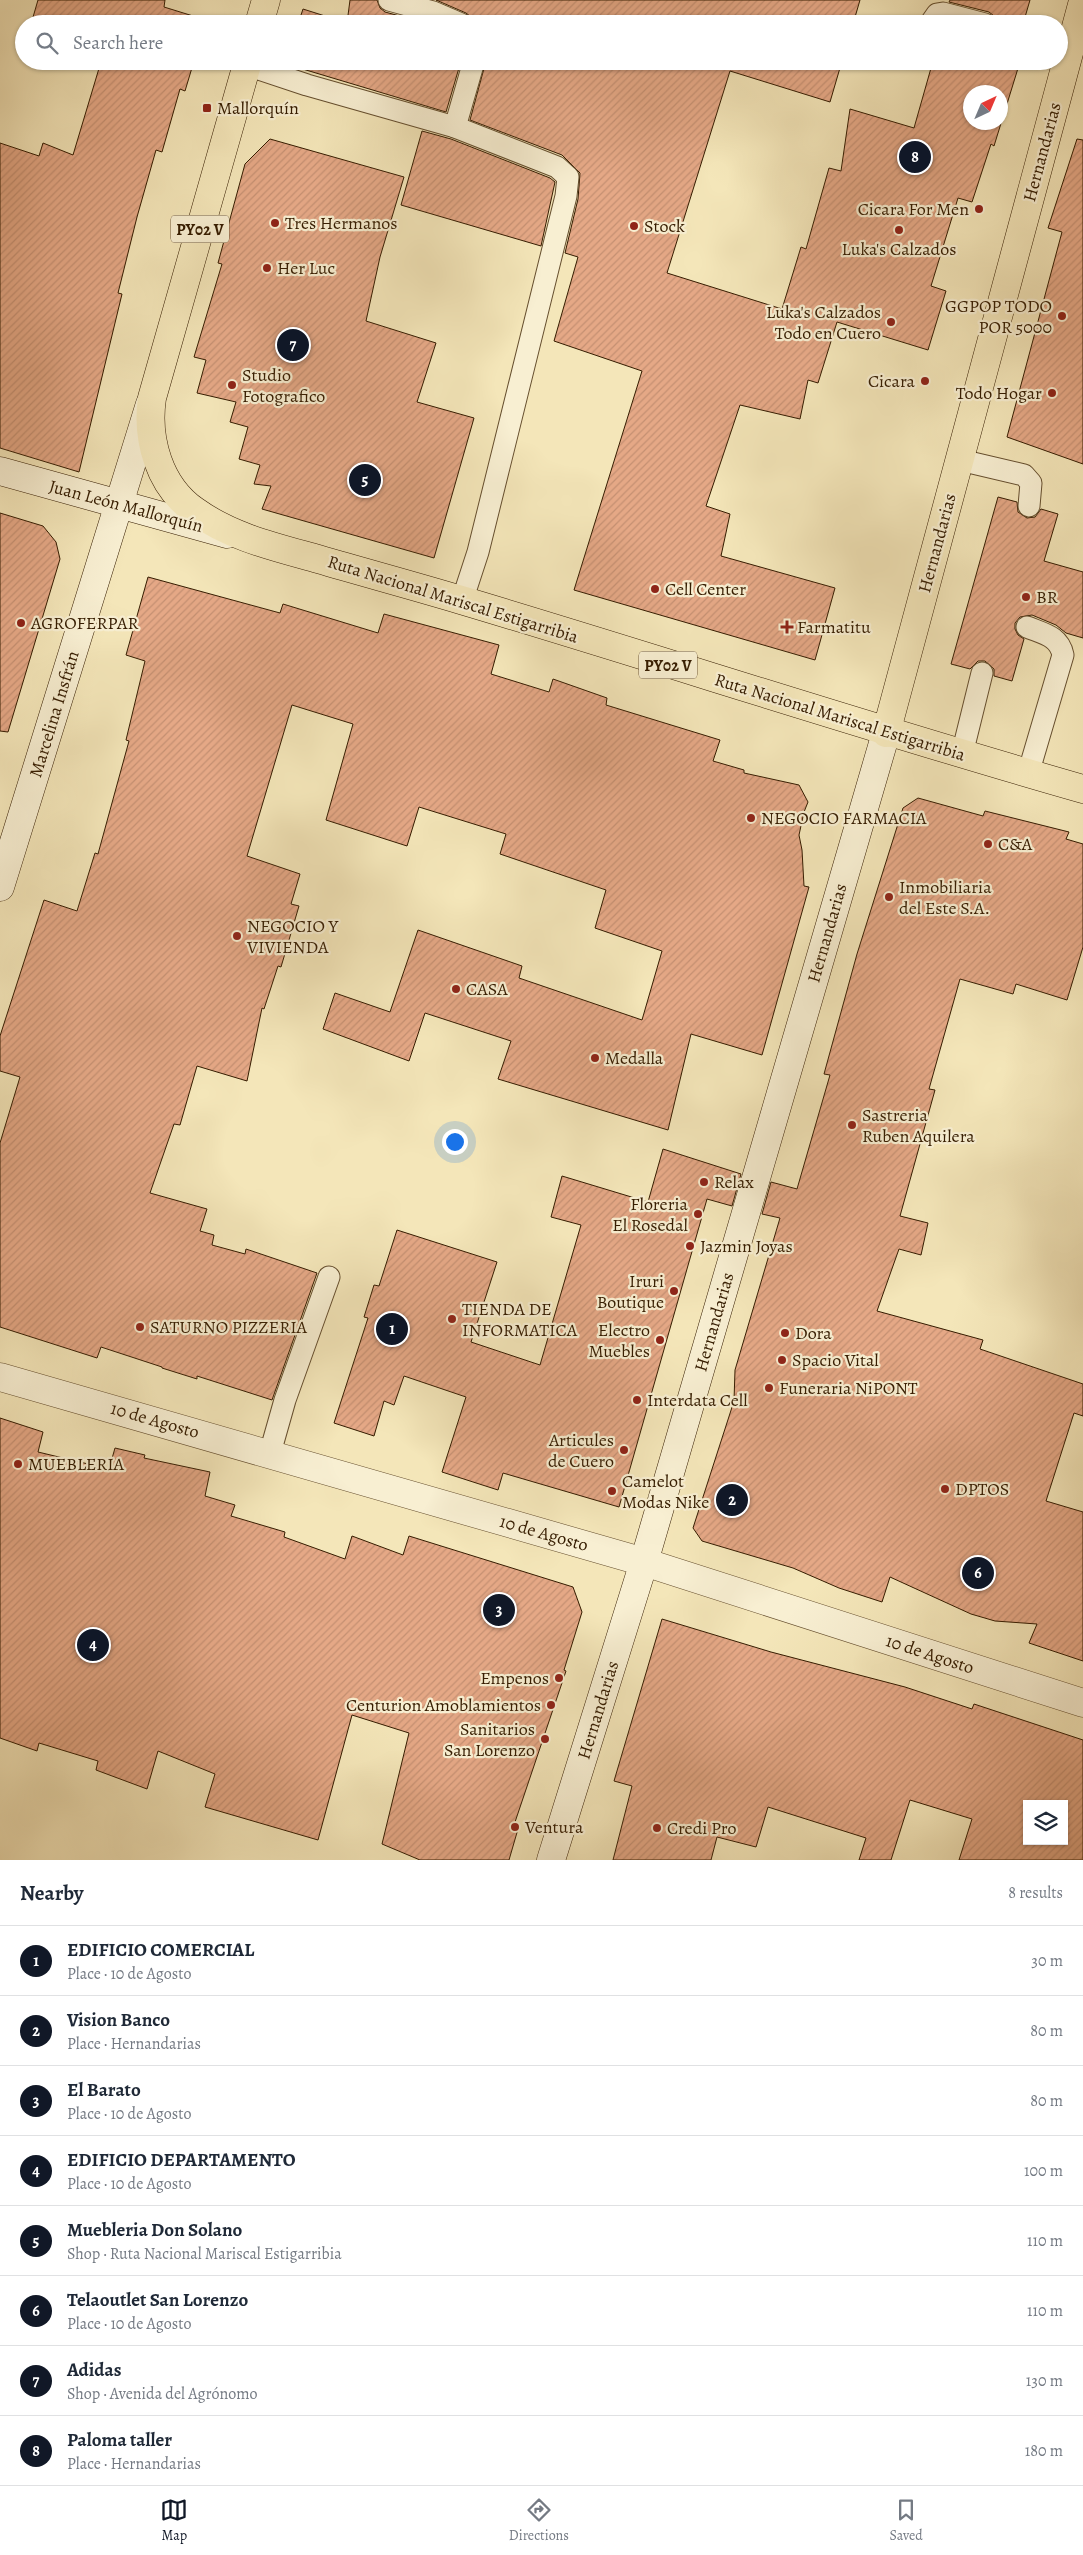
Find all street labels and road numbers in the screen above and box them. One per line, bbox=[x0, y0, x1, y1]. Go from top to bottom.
street label: Hernandarias bbox=[1017, 100, 1067, 204]
road number: PY02 V bbox=[171, 215, 229, 242]
street label: Juan León Mallorquín bbox=[46, 474, 206, 538]
street label: Hernandarias bbox=[912, 491, 962, 595]
street label: Ruta Nacional Mariscal Estigarribia bbox=[325, 549, 582, 649]
street label: Marcelina Insfrán bbox=[23, 648, 85, 780]
road number: PY02 V bbox=[639, 652, 697, 678]
street label: Ruta Nacional Mariscal Estigarribia bbox=[712, 667, 969, 767]
street label: Hernandarias bbox=[801, 881, 853, 985]
street label: Hernandarias bbox=[688, 1270, 740, 1374]
street label: 10 de Agosto bbox=[108, 1396, 202, 1444]
street label: 10 de Agosto bbox=[497, 1509, 591, 1557]
street label: 10 de Agosto bbox=[883, 1628, 977, 1680]
street label: Hernandarias bbox=[572, 1658, 624, 1762]

